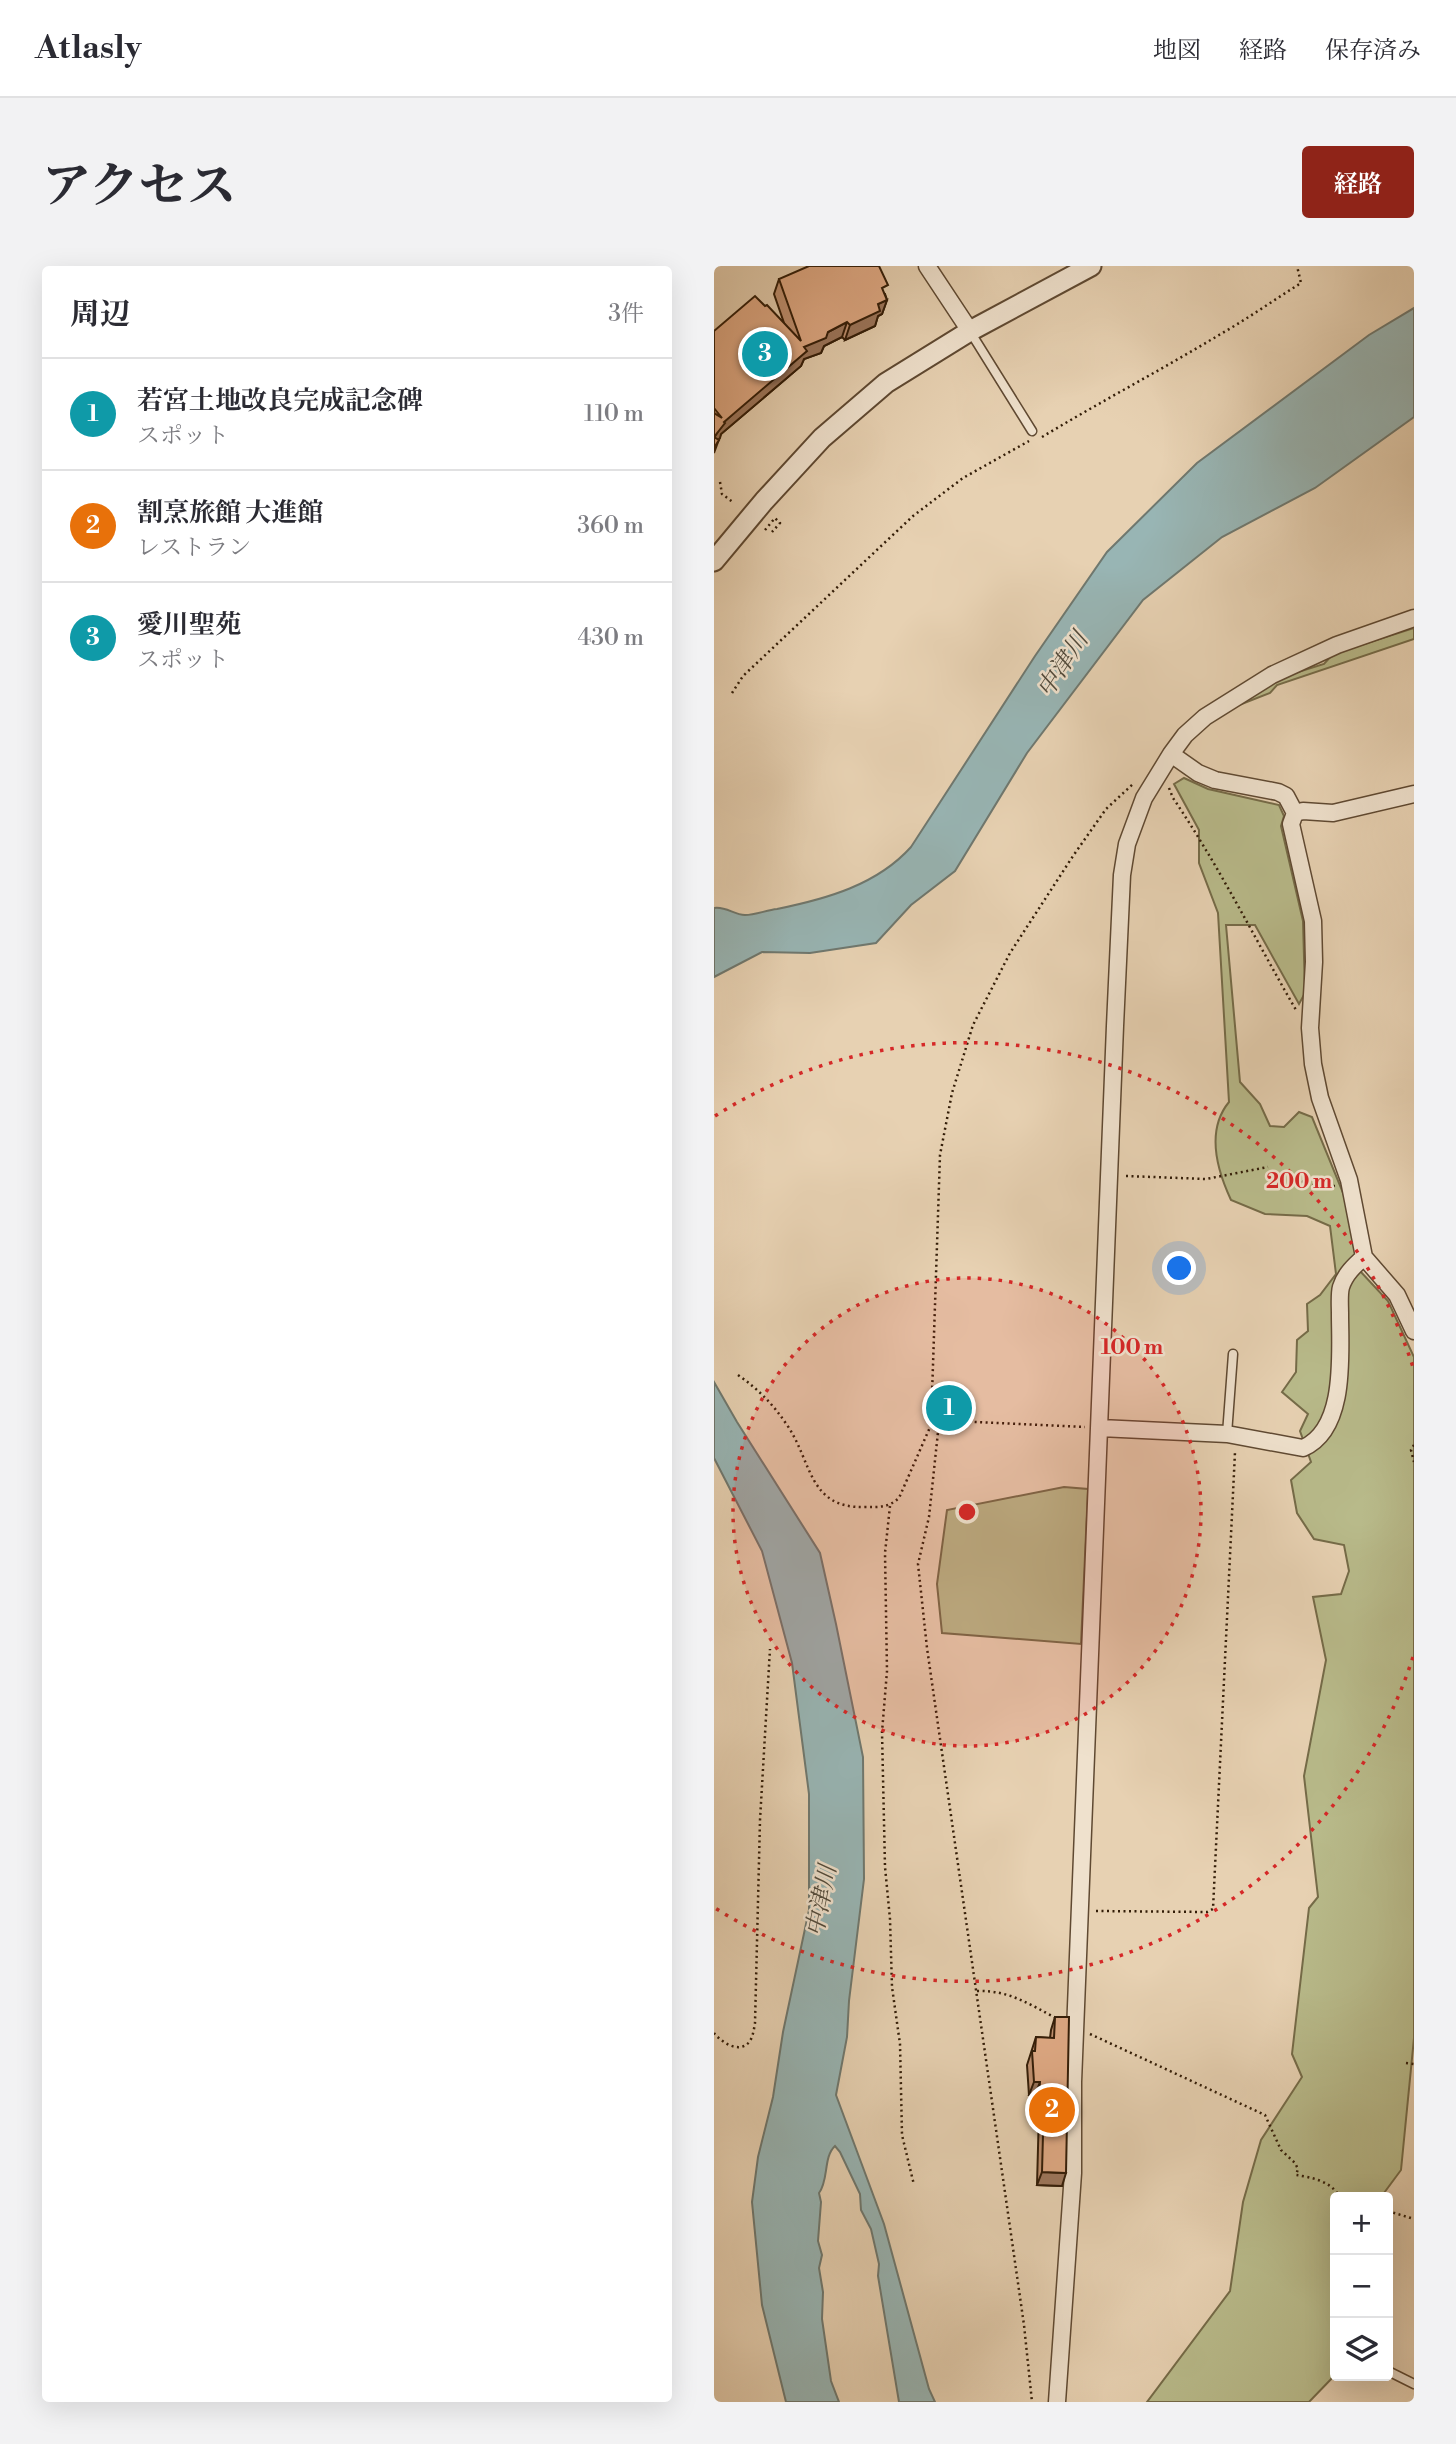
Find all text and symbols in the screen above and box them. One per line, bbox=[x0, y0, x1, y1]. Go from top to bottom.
text: Atlasly bbox=[35, 28, 141, 69]
text: 地図 bbox=[1153, 36, 1201, 66]
text: 経路 bbox=[1239, 36, 1287, 66]
text: 保存済み bbox=[1325, 36, 1421, 66]
button: 経路 bbox=[1302, 146, 1414, 218]
text: アクセス bbox=[42, 157, 237, 218]
text: 周辺 bbox=[70, 296, 130, 334]
text: 3件 bbox=[608, 300, 644, 328]
pin: 3 bbox=[742, 328, 788, 380]
text: 若宮土地改良完成記念碑 bbox=[137, 385, 423, 417]
text: 1 bbox=[87, 400, 99, 428]
text: 110 m bbox=[584, 400, 644, 428]
text: スポット bbox=[137, 422, 229, 450]
text: 割烹旅館 大進館 bbox=[137, 497, 323, 529]
text: 2 bbox=[86, 512, 100, 540]
text: 360 m bbox=[577, 512, 644, 540]
text: レストラン bbox=[137, 534, 251, 562]
text: 愛川聖苑 bbox=[137, 609, 241, 641]
text: 3 bbox=[86, 624, 100, 652]
text: 430 m bbox=[577, 624, 644, 652]
water label: 中津川 bbox=[1031, 624, 1097, 703]
text: スポット bbox=[137, 646, 229, 674]
text: 200 m bbox=[1266, 1169, 1332, 1195]
your location bbox=[1162, 1251, 1196, 1285]
text: 100 m bbox=[1101, 1335, 1163, 1361]
pin: 1 bbox=[926, 1382, 972, 1434]
centre of rings bbox=[955, 1500, 979, 1524]
water label: 中津川 bbox=[800, 1860, 844, 1939]
pin: 2 bbox=[1029, 2084, 1075, 2136]
map controls bbox=[1330, 2192, 1393, 2381]
button: + bbox=[1330, 2192, 1393, 2255]
button: − bbox=[1330, 2255, 1393, 2318]
button: layers bbox=[1330, 2318, 1393, 2381]

